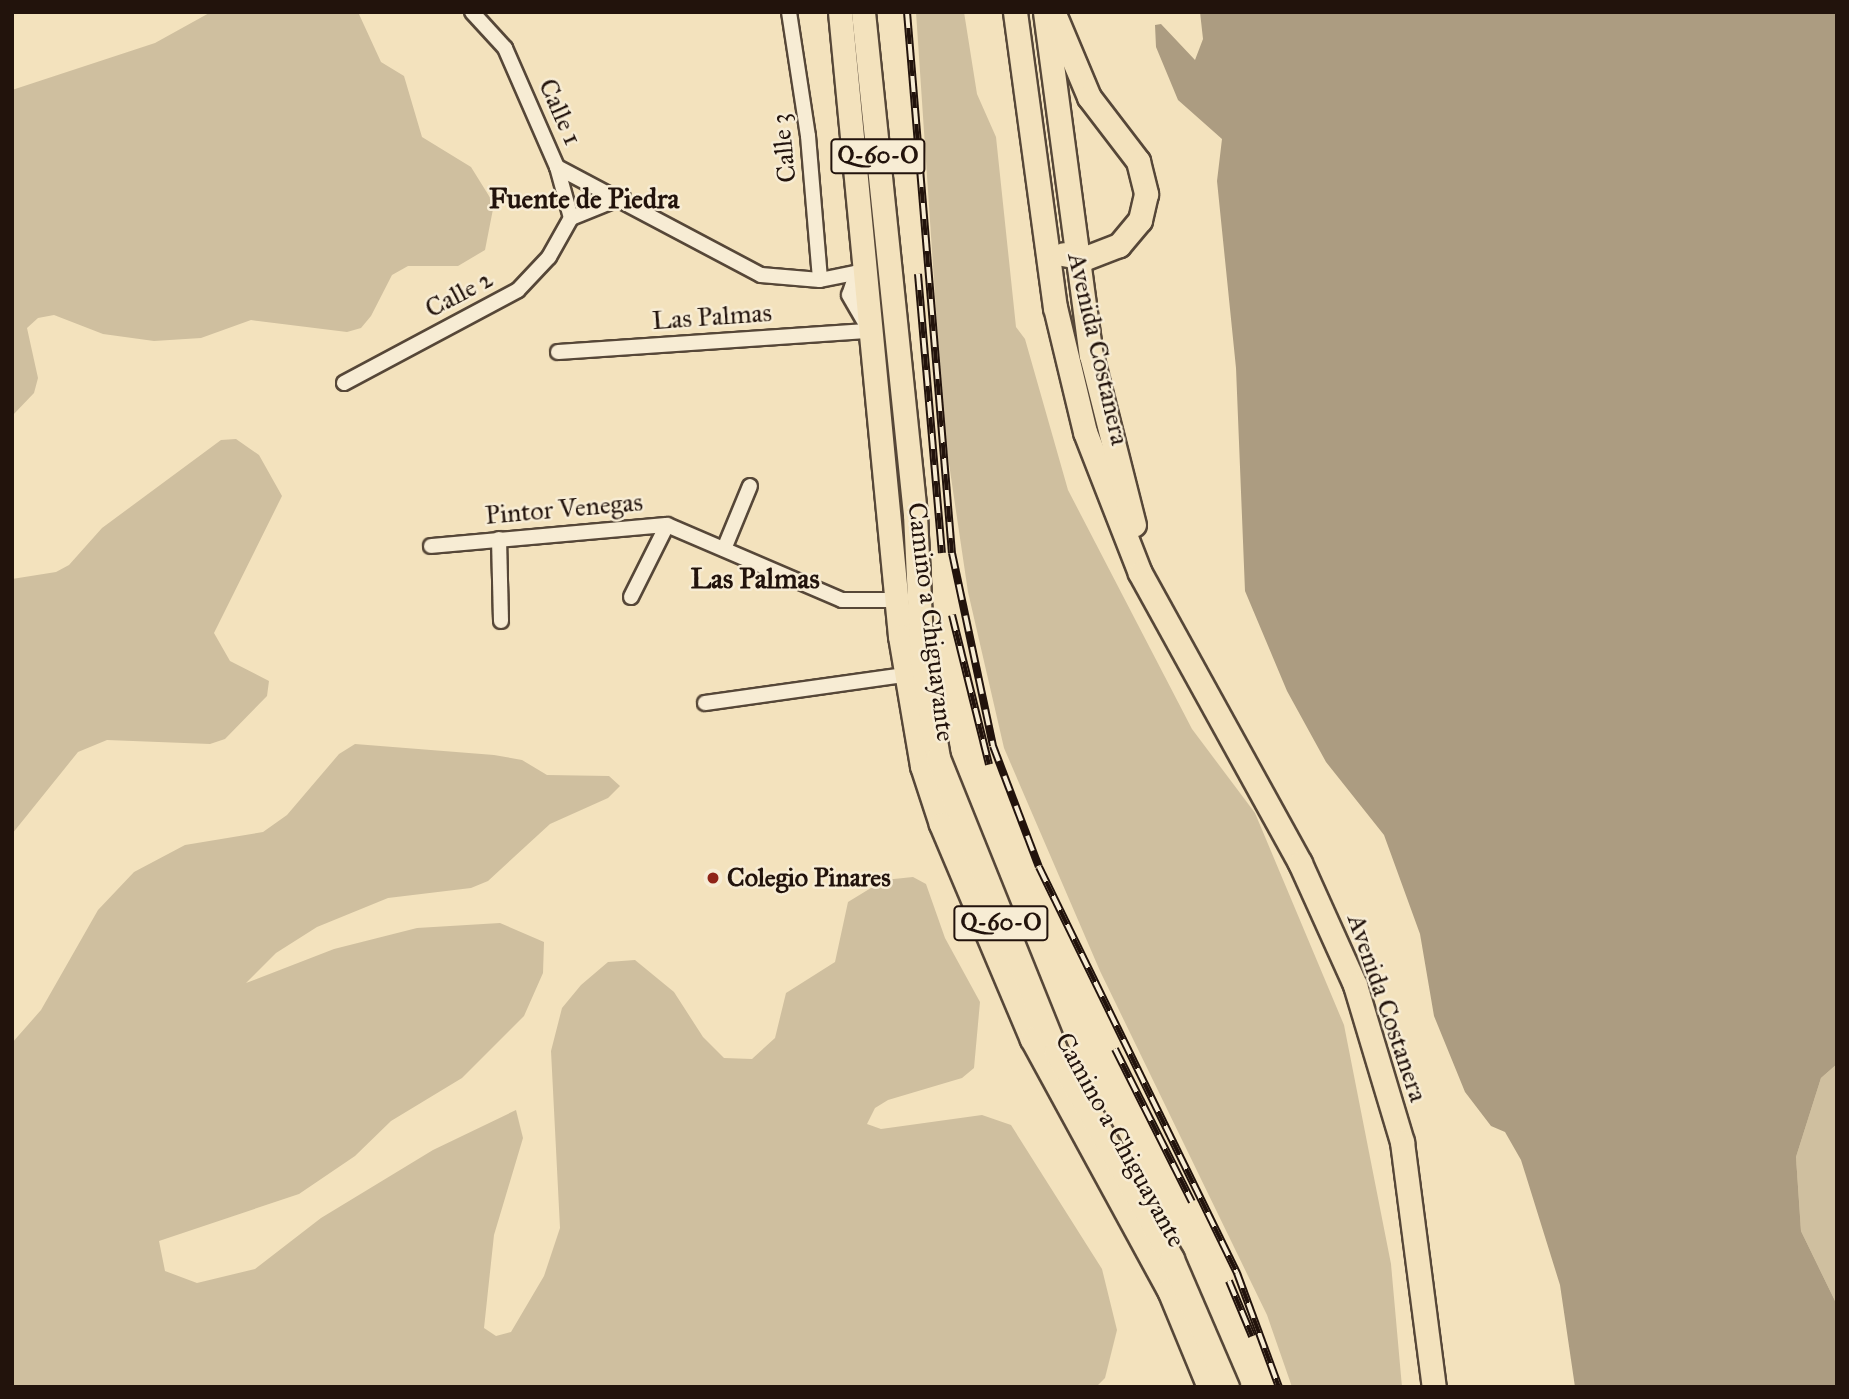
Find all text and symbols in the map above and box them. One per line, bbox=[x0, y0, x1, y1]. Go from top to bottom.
street label: Calle 1 bbox=[532, 74, 588, 150]
street label: Calle 3 bbox=[765, 112, 803, 184]
road number: Q-60-O bbox=[829, 136, 927, 176]
district label: Fuente de Piedra bbox=[489, 182, 679, 216]
street label: Avenida Costanera bbox=[1061, 250, 1135, 448]
street label: Calle 2 bbox=[420, 263, 498, 325]
street label: Las Palmas bbox=[651, 297, 773, 337]
street label: Pintor Venegas bbox=[484, 487, 644, 531]
street label: Camino a Chiguayante bbox=[901, 501, 961, 743]
district label: Las Palmas bbox=[690, 562, 820, 596]
place label: Colegio Pinares bbox=[727, 862, 891, 894]
marker: Colegio Pinares bbox=[705, 870, 721, 886]
road number: Q-60-O bbox=[952, 903, 1050, 944]
street label: Avenida Costanera bbox=[1340, 910, 1434, 1106]
street label: Camino a Chiguayante bbox=[1048, 1027, 1192, 1253]

